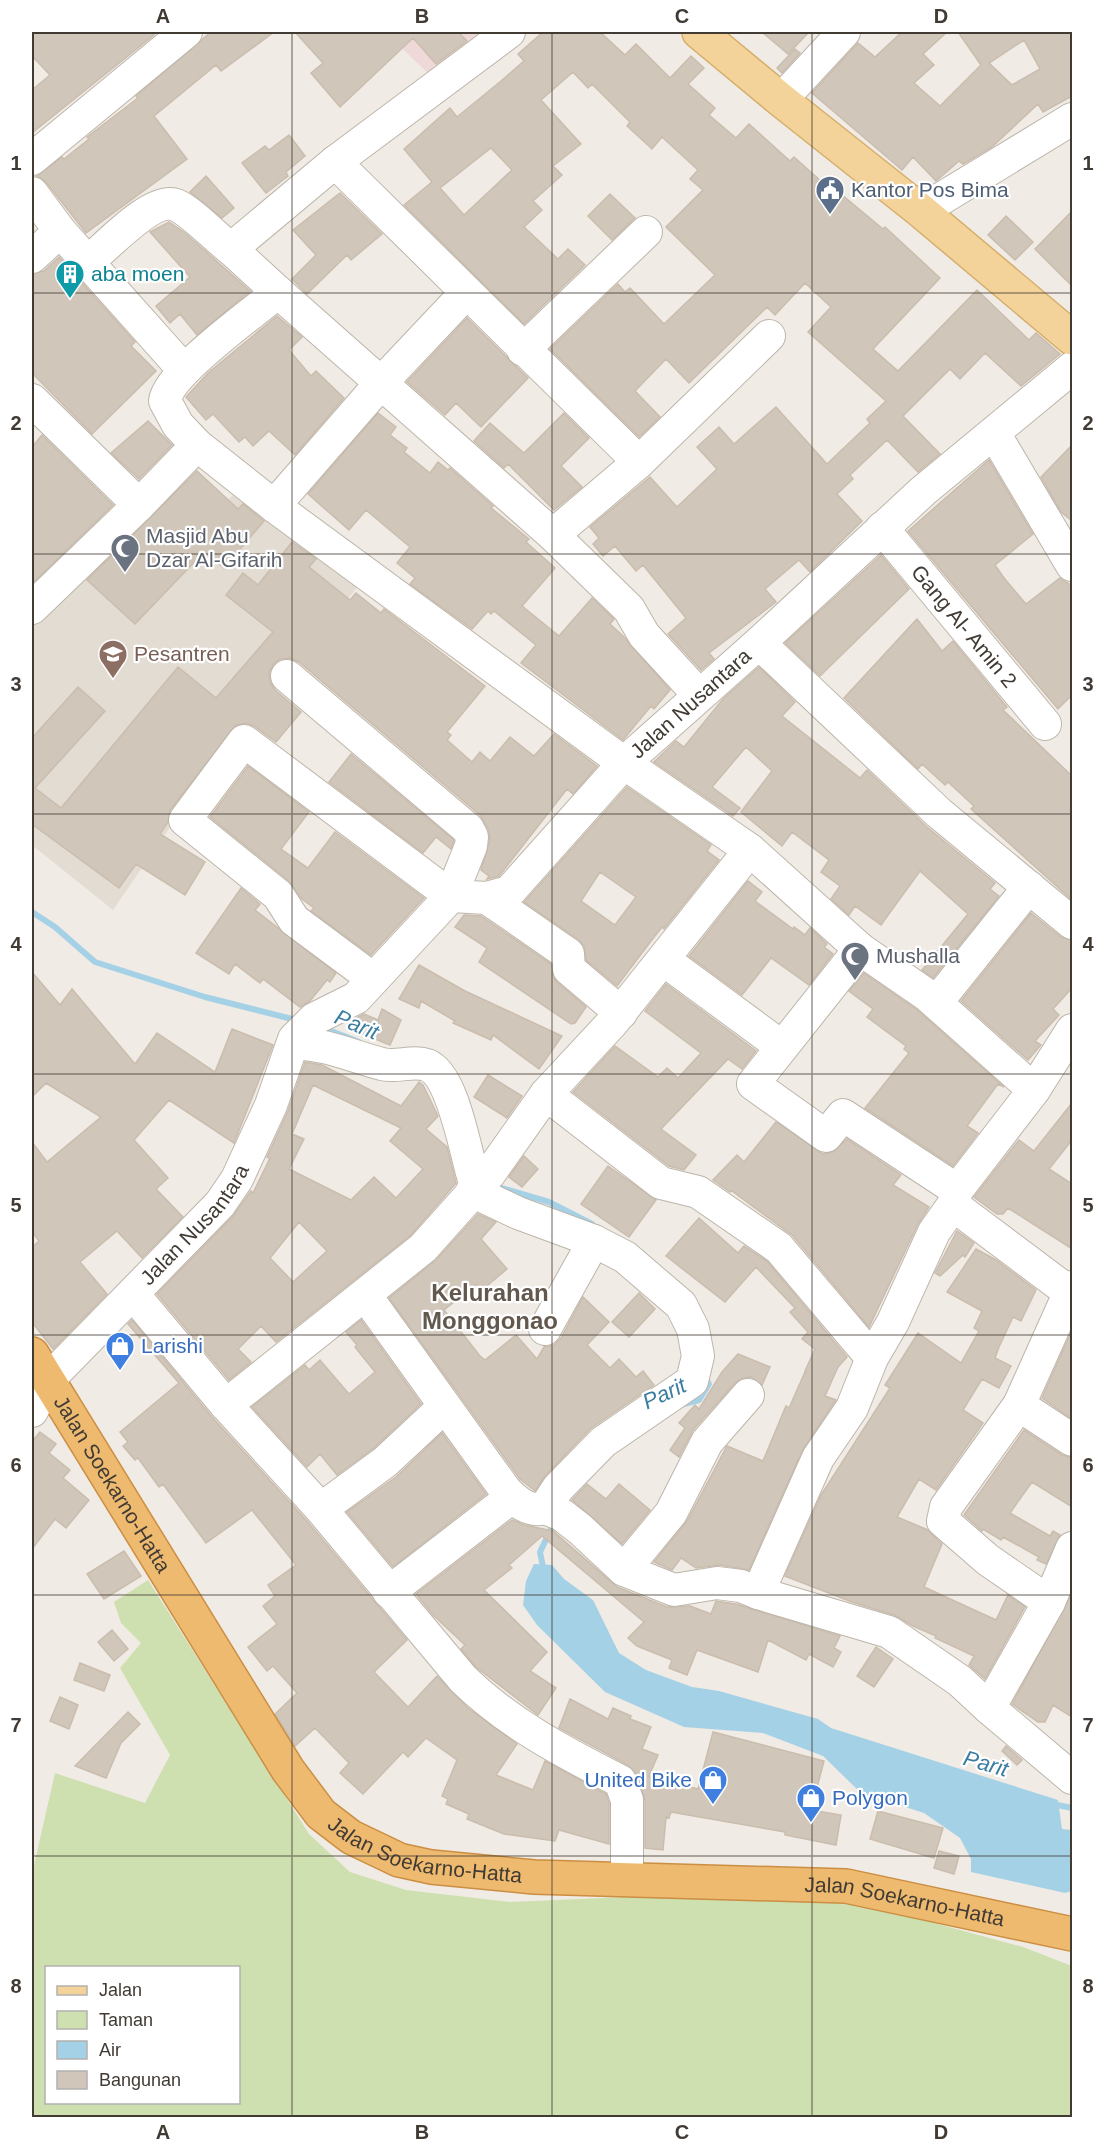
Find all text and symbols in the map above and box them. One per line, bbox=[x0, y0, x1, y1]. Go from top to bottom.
text: A bbox=[156, 5, 170, 27]
text: B bbox=[415, 5, 429, 27]
text: C bbox=[675, 5, 689, 27]
text: D bbox=[934, 5, 948, 27]
text: 1 bbox=[10, 152, 22, 174]
text: 1 bbox=[1082, 152, 1094, 174]
public building icon: Kantor Pos Bima bbox=[814, 174, 846, 216]
place label: Kantor Pos Bima bbox=[851, 178, 1009, 201]
building icon: aba moen bbox=[54, 258, 86, 300]
place label: aba moen bbox=[91, 262, 184, 285]
text: 2 bbox=[10, 412, 22, 434]
text: 2 bbox=[1082, 412, 1094, 434]
place label: Masjid Abu Dzar Al-Gifarih bbox=[146, 524, 283, 571]
mosque icon: Masjid Abu Dzar Al-Gifarih bbox=[109, 532, 141, 574]
street label: Gang Al- Amin 2 bbox=[907, 560, 1022, 692]
school or university icon: Pesantren bbox=[97, 638, 129, 680]
place label: Pesantren bbox=[134, 642, 230, 665]
street label: Jalan Nusantara bbox=[626, 644, 755, 763]
text: 3 bbox=[10, 673, 22, 695]
text: 3 bbox=[1082, 673, 1094, 695]
text: 4 bbox=[10, 933, 22, 955]
text: 4 bbox=[1082, 933, 1094, 955]
mosque icon: Mushalla bbox=[839, 940, 871, 982]
place label: Mushalla bbox=[876, 944, 960, 967]
water label: Parit bbox=[331, 1004, 383, 1045]
street label: Jalan Nusantara bbox=[136, 1161, 253, 1289]
text: 5 bbox=[10, 1194, 22, 1216]
text: 5 bbox=[1082, 1194, 1094, 1216]
district label: Kelurahan Monggonao bbox=[422, 1279, 558, 1334]
shop icon: Larishi bbox=[104, 1330, 136, 1372]
place label: Larishi bbox=[141, 1334, 203, 1357]
water label: Parit bbox=[638, 1372, 691, 1414]
street label: Jalan Soekarno-Hatta bbox=[50, 1391, 176, 1577]
text: 6 bbox=[10, 1454, 22, 1476]
text: 6 bbox=[1082, 1454, 1094, 1476]
text: 7 bbox=[10, 1714, 22, 1736]
text: 7 bbox=[1082, 1714, 1094, 1736]
water label: Parit bbox=[961, 1745, 1012, 1782]
shop icon: United Bike bbox=[697, 1764, 729, 1806]
place label: United Bike bbox=[585, 1768, 692, 1791]
shop icon: Polygon bbox=[795, 1782, 827, 1824]
place label: Polygon bbox=[832, 1786, 908, 1809]
street label: Jalan Soekarno-Hatta bbox=[324, 1812, 523, 1887]
street label: Jalan Soekarno-Hatta bbox=[804, 1873, 1007, 1930]
legend bbox=[45, 1966, 240, 2104]
text: 8 bbox=[10, 1975, 22, 1997]
text: 8 bbox=[1082, 1975, 1094, 1997]
text: Jalan bbox=[99, 1980, 142, 2000]
text: Taman bbox=[99, 2010, 153, 2030]
text: Air bbox=[99, 2040, 121, 2060]
text: Bangunan bbox=[99, 2070, 181, 2090]
text: A bbox=[156, 2121, 170, 2143]
text: B bbox=[415, 2121, 429, 2143]
text: C bbox=[675, 2121, 689, 2143]
text: D bbox=[934, 2121, 948, 2143]

